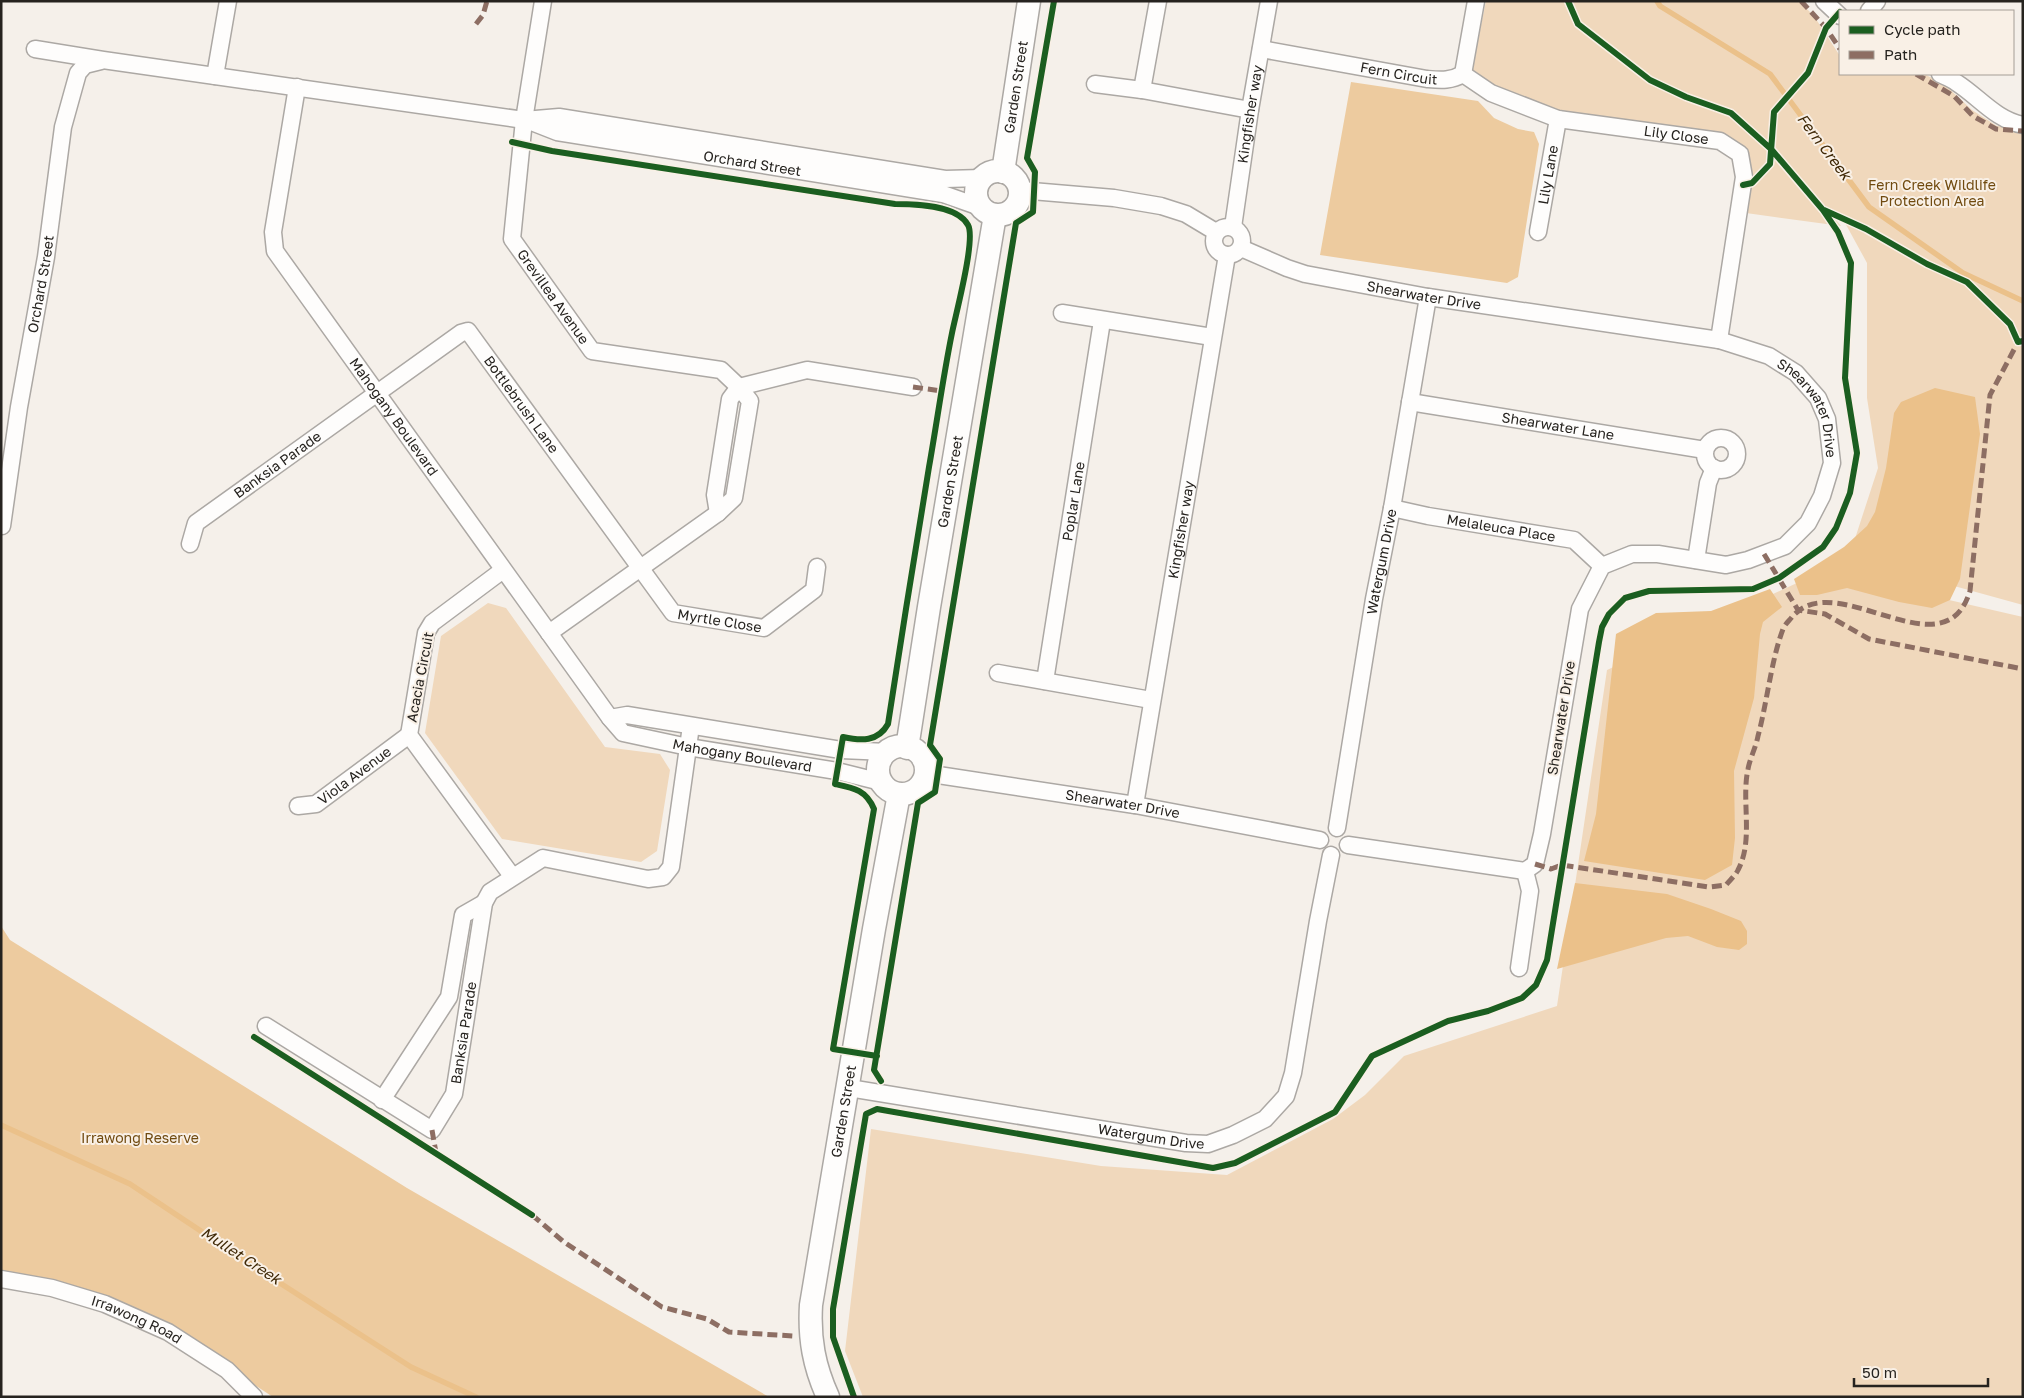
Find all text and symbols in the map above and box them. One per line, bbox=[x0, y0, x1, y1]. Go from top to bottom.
legend bbox=[1839, 10, 2014, 75]
text: Cycle path bbox=[1884, 20, 1960, 38]
street label: Garden Street bbox=[1000, 39, 1031, 134]
text: Path bbox=[1884, 45, 1917, 63]
street label: Fern Circuit bbox=[1359, 58, 1438, 88]
street label: Kingfisher way bbox=[1233, 64, 1266, 164]
water label: Fern Creek bbox=[1794, 110, 1856, 184]
street label: Lily Close bbox=[1643, 122, 1710, 147]
street label: Lily Lane bbox=[1534, 144, 1561, 206]
street label: Orchard Street bbox=[702, 147, 803, 179]
park label: Fern Creek Wildlife Protection Area bbox=[1868, 176, 1996, 209]
street label: Orchard Street bbox=[23, 234, 57, 334]
street label: Grevillea Avenue bbox=[514, 246, 593, 347]
street label: Shearwater Drive bbox=[1365, 277, 1482, 313]
street label: Bottlebrush Lane bbox=[481, 352, 563, 456]
street label: Mahogany Boulevard bbox=[346, 354, 442, 479]
street label: Shearwater Drive bbox=[1774, 354, 1840, 459]
street label: Shearwater Lane bbox=[1501, 408, 1616, 443]
street label: Banksia Parade bbox=[230, 427, 324, 501]
street label: Garden Street bbox=[933, 434, 966, 529]
street label: Poplar Lane bbox=[1058, 460, 1088, 542]
street label: Kingfisher way bbox=[1164, 479, 1197, 580]
street label: Watergum Drive bbox=[1363, 507, 1400, 616]
street label: Melaleuca Place bbox=[1446, 510, 1557, 545]
street label: Myrtle Close bbox=[676, 605, 763, 635]
street label: Acacia Circuit bbox=[402, 630, 437, 723]
street label: Shearwater Drive bbox=[1543, 660, 1578, 776]
street label: Mahogany Boulevard bbox=[671, 735, 813, 775]
street label: Viola Avenue bbox=[314, 742, 394, 808]
street label: Shearwater Drive bbox=[1064, 786, 1181, 821]
street label: Banksia Parade bbox=[447, 980, 480, 1085]
street label: Garden Street bbox=[827, 1064, 859, 1159]
street label: Watergum Drive bbox=[1097, 1120, 1205, 1152]
park label: Irrawong Reserve bbox=[81, 1129, 199, 1146]
water label: Mullet Creek bbox=[198, 1223, 286, 1288]
street label: Irrawong Road bbox=[89, 1291, 185, 1347]
scale bar bbox=[1854, 1356, 1988, 1388]
text: 50 m bbox=[1862, 1363, 1897, 1381]

